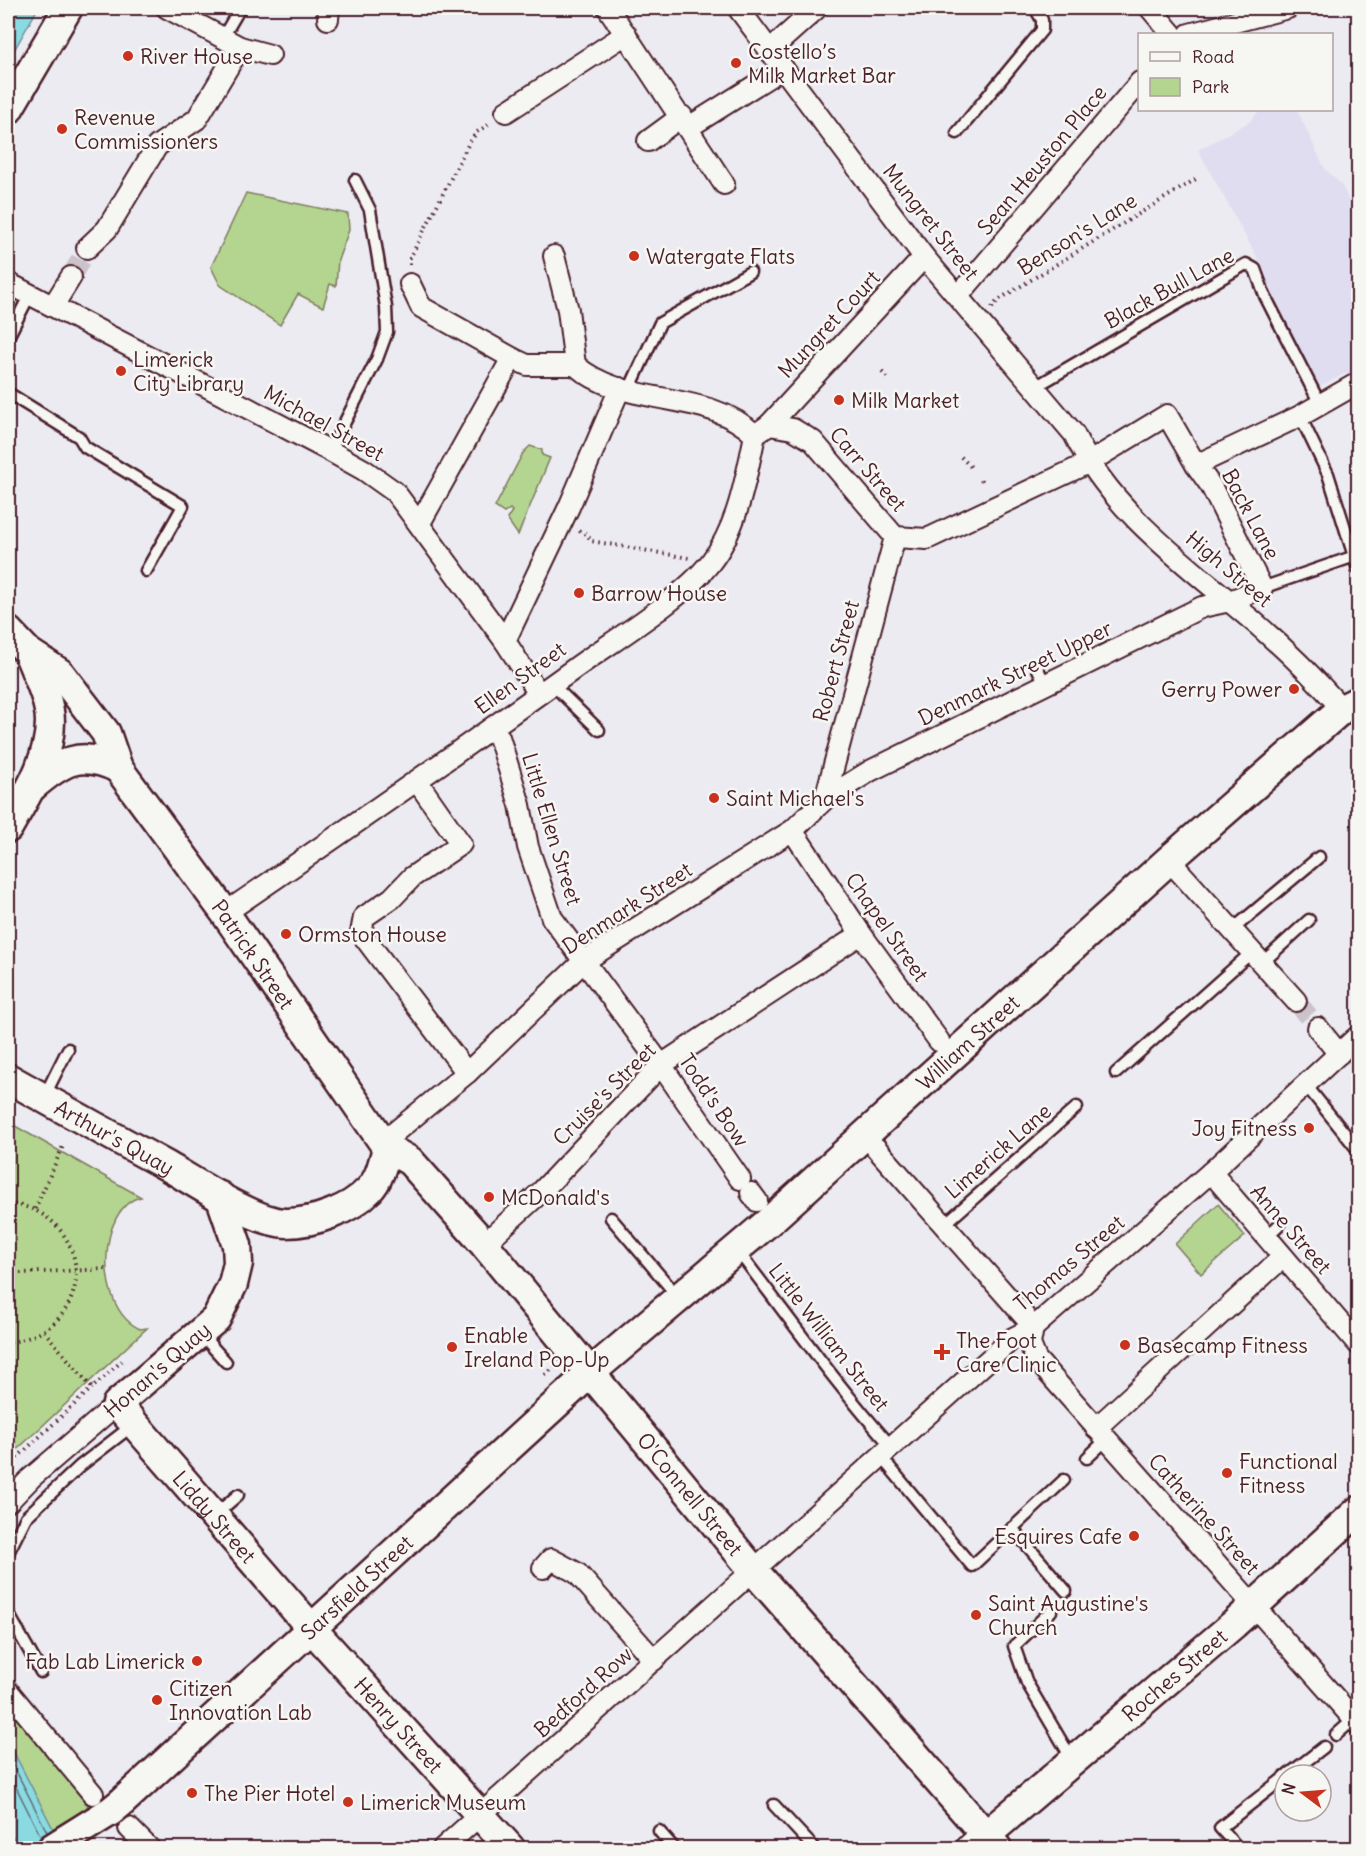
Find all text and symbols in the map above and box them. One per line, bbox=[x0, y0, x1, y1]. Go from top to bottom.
legend bbox=[1138, 33, 1333, 111]
place label: Costello’s Milk Market Bar bbox=[748, 38, 896, 89]
place label: River House bbox=[140, 43, 253, 70]
text: Road bbox=[1192, 45, 1235, 68]
marker: River House bbox=[121, 49, 135, 63]
marker: Costello’s Milk Market Bar bbox=[729, 56, 743, 70]
text: Park bbox=[1192, 75, 1229, 98]
street label: Sean Heuston Place bbox=[972, 80, 1112, 240]
place label: Revenue Commissioners bbox=[74, 104, 218, 155]
marker: Revenue Commissioners bbox=[55, 122, 69, 136]
street label: Mungret Street bbox=[877, 158, 985, 286]
street label: Benson's Lane bbox=[1012, 187, 1142, 281]
street label: Black Bull Lane bbox=[1100, 241, 1238, 335]
place label: Watergate Flats bbox=[646, 243, 795, 270]
marker: Watergate Flats bbox=[627, 249, 641, 263]
street label: Mungret Court bbox=[772, 264, 886, 384]
place label: Limerick City Library bbox=[133, 346, 244, 397]
marker: Limerick City Library bbox=[114, 364, 128, 378]
street label: Michael Street bbox=[259, 379, 389, 467]
place label: Milk Market bbox=[851, 387, 959, 414]
marker: Milk Market bbox=[832, 393, 846, 407]
street label: Carr Street bbox=[824, 421, 912, 517]
street label: Back Lane bbox=[1216, 464, 1286, 564]
street label: High Street bbox=[1180, 525, 1278, 613]
place label: Barrow House bbox=[591, 580, 727, 607]
marker: Barrow House bbox=[572, 586, 586, 600]
street label: Robert Street bbox=[807, 597, 865, 725]
street label: Denmark Street Upper bbox=[914, 614, 1117, 732]
street label: Ellen Street bbox=[469, 636, 571, 720]
place label: Gerry Power bbox=[1161, 676, 1282, 703]
marker: Gerry Power bbox=[1287, 682, 1301, 696]
street label: Little Ellen Street bbox=[516, 750, 588, 908]
place label: Saint Michael's bbox=[726, 785, 864, 812]
marker: Saint Michael's bbox=[707, 791, 721, 805]
street label: Denmark Street bbox=[557, 856, 697, 960]
street label: Chapel Street bbox=[840, 867, 934, 987]
street label: Patrick Street bbox=[206, 894, 300, 1014]
place label: Ormston House bbox=[298, 921, 447, 948]
marker: Ormston House bbox=[279, 927, 293, 941]
street label: William Street bbox=[911, 989, 1025, 1096]
street label: Cruise's Street bbox=[547, 1037, 661, 1151]
street label: Todd's Bow bbox=[673, 1048, 755, 1152]
street label: Arthur's Quay bbox=[50, 1094, 179, 1181]
street label: Limerick Lane bbox=[939, 1097, 1057, 1205]
place label: Joy Fitness bbox=[1191, 1115, 1297, 1142]
marker: Joy Fitness bbox=[1302, 1121, 1316, 1135]
street label: Anne Street bbox=[1245, 1179, 1337, 1279]
place label: McDonald's bbox=[501, 1184, 610, 1211]
marker: McDonald's bbox=[482, 1190, 496, 1204]
street label: Thomas Street bbox=[1008, 1209, 1130, 1317]
street label: Little William Street bbox=[763, 1258, 895, 1416]
street label: Honan's Quay bbox=[98, 1316, 216, 1424]
place label: Enable Ireland Pop-Up bbox=[464, 1322, 610, 1373]
place label: The Foot Care Clinic bbox=[956, 1327, 1057, 1378]
place label: Basecamp Fitness bbox=[1137, 1332, 1308, 1359]
marker: Basecamp Fitness bbox=[1118, 1338, 1132, 1352]
marker: Enable Ireland Pop-Up bbox=[445, 1340, 459, 1354]
marker: The Foot Care Clinic bbox=[933, 1343, 951, 1361]
street label: O'Connell Street bbox=[631, 1427, 749, 1561]
street label: Catherine Street bbox=[1142, 1448, 1266, 1580]
place label: Functional Fitness bbox=[1239, 1448, 1338, 1499]
street label: Liddy Street bbox=[167, 1465, 262, 1569]
marker: Functional Fitness bbox=[1220, 1466, 1234, 1480]
place label: Esquires Cafe bbox=[994, 1523, 1122, 1550]
street label: Sarsfield Street bbox=[295, 1529, 418, 1645]
marker: Esquires Cafe bbox=[1127, 1529, 1141, 1543]
place label: Saint Augustine's Church bbox=[988, 1590, 1148, 1641]
marker: Saint Augustine's Church bbox=[969, 1608, 983, 1622]
street label: Roches Street bbox=[1116, 1623, 1232, 1727]
street label: Bedford Row bbox=[528, 1641, 638, 1743]
place label: Fab Lab Limerick bbox=[25, 1648, 185, 1675]
marker: Fab Lab Limerick bbox=[190, 1654, 204, 1668]
street label: Henry Street bbox=[349, 1671, 449, 1779]
place label: Citizen Innovation Lab bbox=[169, 1675, 312, 1726]
marker: Citizen Innovation Lab bbox=[150, 1693, 164, 1707]
north arrow bbox=[1273, 1763, 1333, 1823]
place label: The Pier Hotel bbox=[204, 1780, 335, 1807]
text: N bbox=[1277, 1781, 1300, 1797]
marker: The Pier Hotel bbox=[185, 1786, 199, 1800]
place label: Limerick Museum bbox=[360, 1789, 526, 1816]
marker: Limerick Museum bbox=[341, 1795, 355, 1809]

